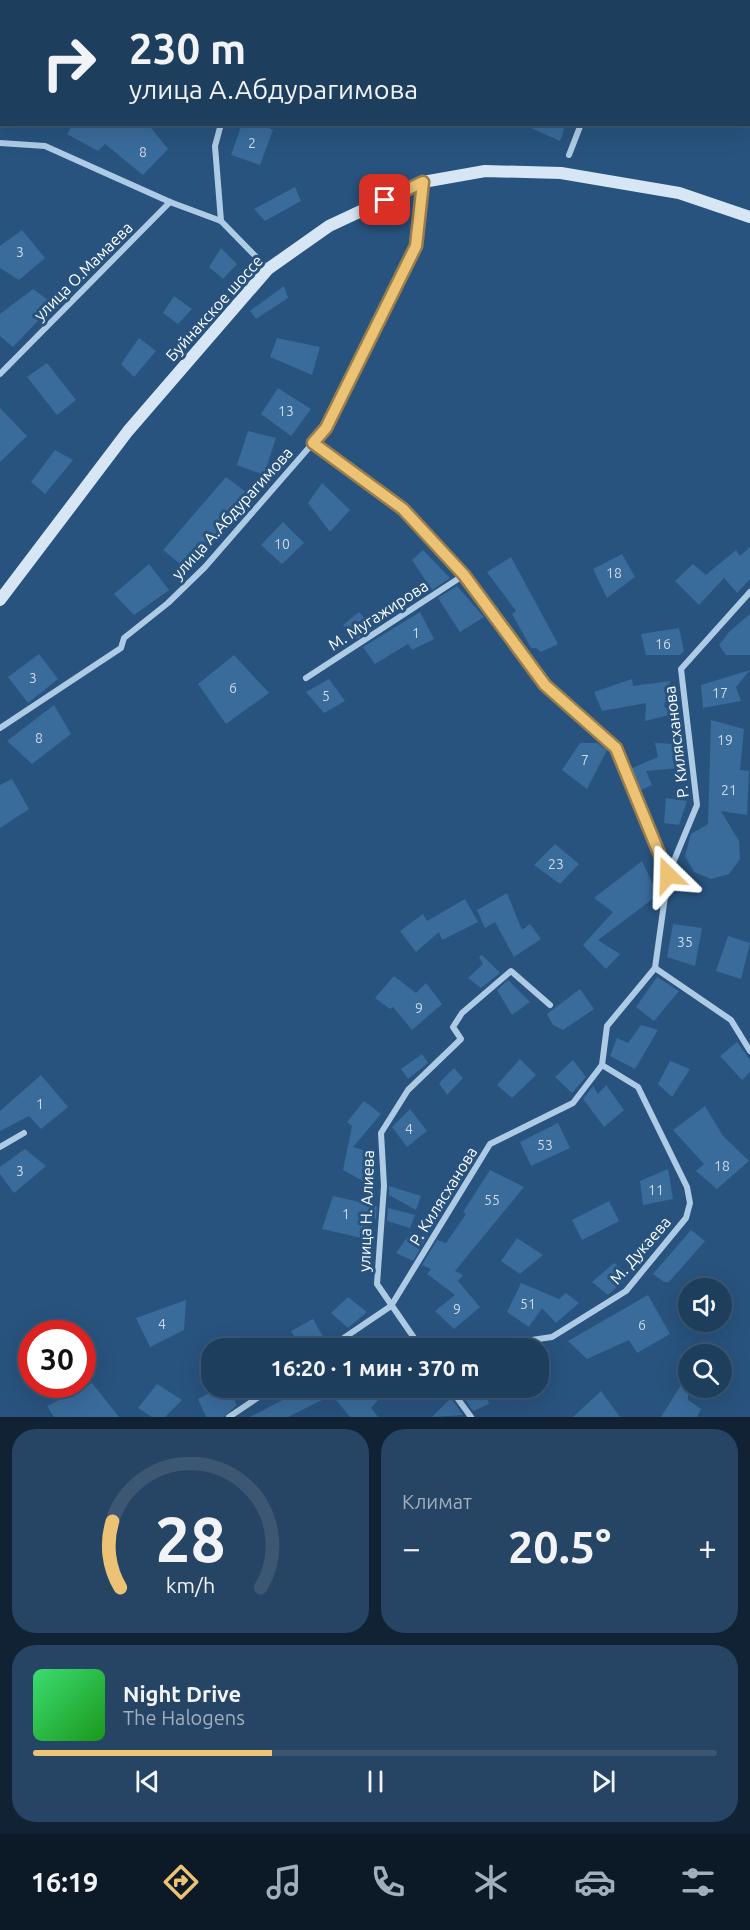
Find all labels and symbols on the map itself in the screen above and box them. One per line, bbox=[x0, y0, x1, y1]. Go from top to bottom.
house number: 2 bbox=[248, 135, 256, 151]
house number: 8 bbox=[139, 144, 147, 160]
pin bbox=[359, 174, 410, 225]
street label: улица О.Мамаева bbox=[30, 218, 136, 324]
house number: 3 bbox=[16, 244, 24, 260]
street label: Буйнакское шоссе bbox=[162, 252, 266, 364]
house number: 13 bbox=[278, 403, 294, 419]
street label: улица А.Абдурагимова bbox=[168, 443, 296, 583]
house number: 10 bbox=[274, 536, 290, 552]
house number: 18 bbox=[606, 565, 622, 581]
street label: М. Мугажирова bbox=[325, 576, 431, 654]
house number: 1 bbox=[412, 625, 420, 641]
house number: 16 bbox=[655, 636, 671, 652]
house number: 3 bbox=[29, 670, 37, 686]
house number: 6 bbox=[229, 680, 237, 696]
street label: Р. Килясханова bbox=[660, 685, 692, 799]
house number: 17 bbox=[712, 685, 728, 701]
house number: 5 bbox=[322, 688, 330, 704]
house number: 8 bbox=[35, 730, 43, 746]
house number: 19 bbox=[717, 732, 733, 748]
house number: 7 bbox=[581, 752, 589, 768]
house number: 21 bbox=[721, 782, 737, 798]
position arrow bbox=[636, 843, 700, 907]
house number: 23 bbox=[548, 856, 564, 872]
house number: 35 bbox=[677, 934, 693, 950]
house number: 9 bbox=[415, 1000, 423, 1016]
house number: 1 bbox=[36, 1096, 44, 1112]
house number: 4 bbox=[405, 1121, 413, 1137]
house number: 53 bbox=[537, 1137, 553, 1153]
street label: Р. Килясханова bbox=[405, 1143, 481, 1249]
street label: улица Н. Алиева bbox=[355, 1150, 377, 1272]
house number: 18 bbox=[714, 1158, 730, 1174]
house number: 3 bbox=[16, 1163, 24, 1179]
house number: 11 bbox=[648, 1182, 664, 1198]
house number: 55 bbox=[484, 1192, 500, 1208]
house number: 1 bbox=[342, 1206, 350, 1222]
street label: М. Дукаева bbox=[606, 1213, 674, 1287]
house number: 51 bbox=[520, 1296, 536, 1312]
house number: 9 bbox=[453, 1301, 461, 1317]
house number: 4 bbox=[158, 1316, 166, 1332]
house number: 6 bbox=[638, 1317, 646, 1333]
speed limit sign: 30 bbox=[18, 1320, 96, 1398]

